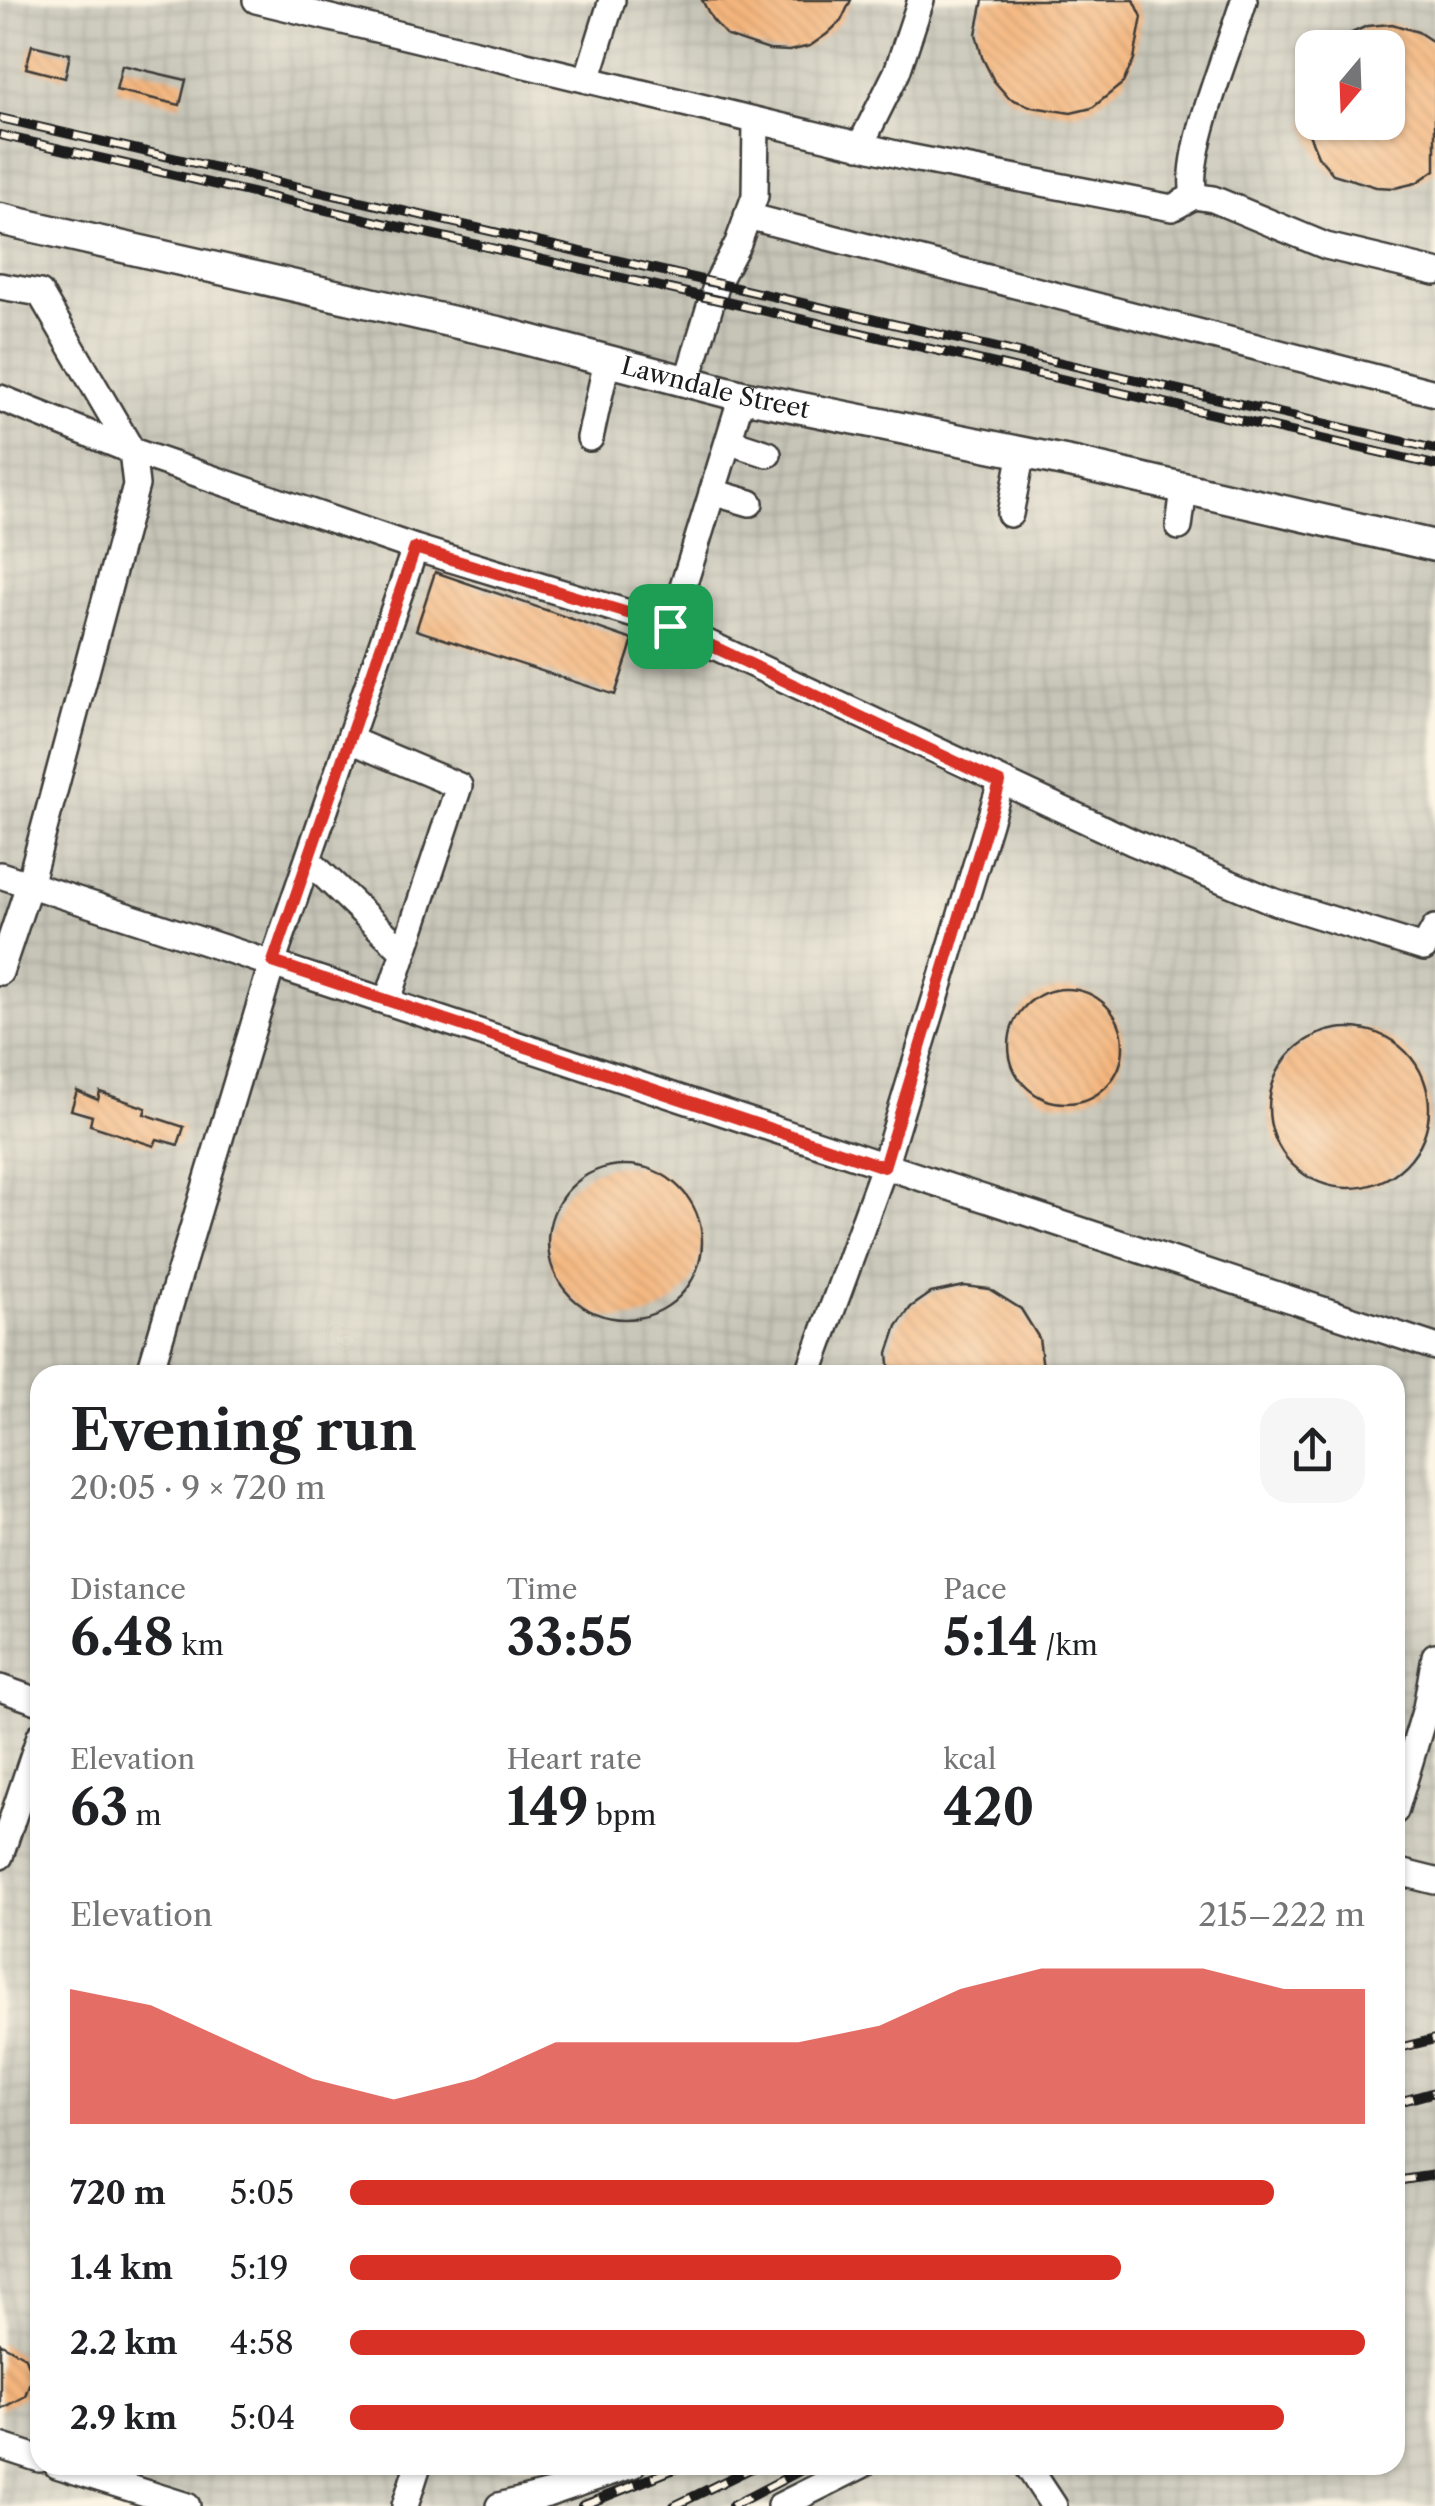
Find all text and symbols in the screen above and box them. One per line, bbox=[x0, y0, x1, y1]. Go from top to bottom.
north arrow bbox=[1295, 30, 1405, 140]
map controls bbox=[1295, 30, 1405, 140]
street label: Lawndale Street bbox=[618, 349, 812, 425]
pin bbox=[628, 584, 713, 669]
icon: arrive bbox=[643, 599, 698, 654]
text: Evening run bbox=[70, 1397, 417, 1464]
button: share bbox=[1260, 1398, 1365, 1503]
text: 20:05 · 9 × 720 m bbox=[70, 1468, 325, 1507]
text: Distance bbox=[70, 1572, 186, 1606]
text: Time bbox=[507, 1572, 577, 1606]
text: Pace bbox=[943, 1572, 1007, 1606]
text: 6.48 bbox=[70, 1606, 174, 1668]
text: 33:55 bbox=[507, 1606, 633, 1668]
text: 5:14 bbox=[943, 1606, 1038, 1668]
text: km bbox=[174, 1628, 224, 1662]
text: /km bbox=[1038, 1628, 1098, 1662]
text: Elevation bbox=[70, 1742, 195, 1776]
text: Heart rate bbox=[507, 1742, 642, 1776]
text: kcal bbox=[943, 1742, 996, 1776]
text: 63 bbox=[70, 1776, 128, 1838]
text: 149 bbox=[507, 1776, 589, 1838]
text: 420 bbox=[943, 1776, 1034, 1838]
text: m bbox=[128, 1798, 162, 1832]
text: bpm bbox=[589, 1798, 656, 1832]
text: Elevation bbox=[70, 1895, 213, 1934]
text: 215–222 m bbox=[1198, 1895, 1365, 1934]
text: 720 m bbox=[70, 2173, 166, 2212]
text: 5:05 bbox=[230, 2173, 294, 2212]
text: 1.4 km bbox=[70, 2248, 173, 2287]
text: 5:19 bbox=[230, 2248, 289, 2287]
text: 2.2 km bbox=[70, 2323, 178, 2362]
text: 4:58 bbox=[230, 2323, 294, 2362]
text: 2.9 km bbox=[70, 2398, 177, 2437]
text: 5:04 bbox=[230, 2398, 295, 2437]

